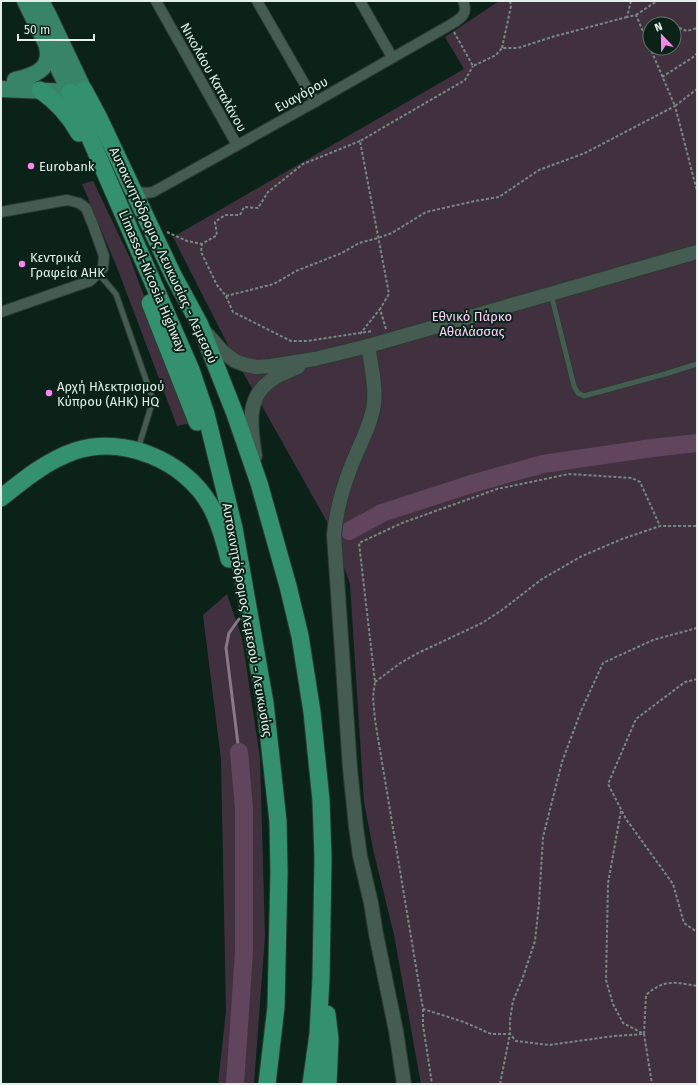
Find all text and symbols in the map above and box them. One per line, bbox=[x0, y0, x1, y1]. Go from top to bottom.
scale bar bbox=[18, 16, 94, 42]
north arrow bbox=[642, 16, 682, 56]
street label: Νικολάου Καταλάνου bbox=[177, 20, 250, 134]
text: N bbox=[653, 20, 664, 35]
text: 50 m bbox=[24, 23, 50, 37]
street label: Ευαγόρου bbox=[272, 74, 330, 115]
street label: Αυτοκινητόδρομος Λευκωσίας - Λεμεσού bbox=[107, 145, 220, 366]
place label: Eurobank bbox=[39, 159, 95, 174]
marker: Eurobank bbox=[26, 161, 36, 171]
street label: Limassol-Nicosia Highway bbox=[116, 208, 189, 355]
place label: Κεντρικά Γραφεία ΑΗΚ bbox=[30, 250, 105, 280]
marker: Κεντρικά Γραφεία ΑΗΚ bbox=[17, 259, 27, 269]
park label: Εθνικό Πάρκο Αθαλάσσας bbox=[432, 309, 512, 339]
place label: Αρχή Ηλεκτρισμού Κύπρου (ΑΗΚ) HQ bbox=[57, 379, 164, 409]
marker: Αρχή Ηλεκτρισμού Κύπρου (ΑΗΚ) HQ bbox=[44, 388, 54, 398]
street label: Αυτοκινητόδρομος Λεμεσού - Λευκωσίας bbox=[220, 502, 275, 738]

